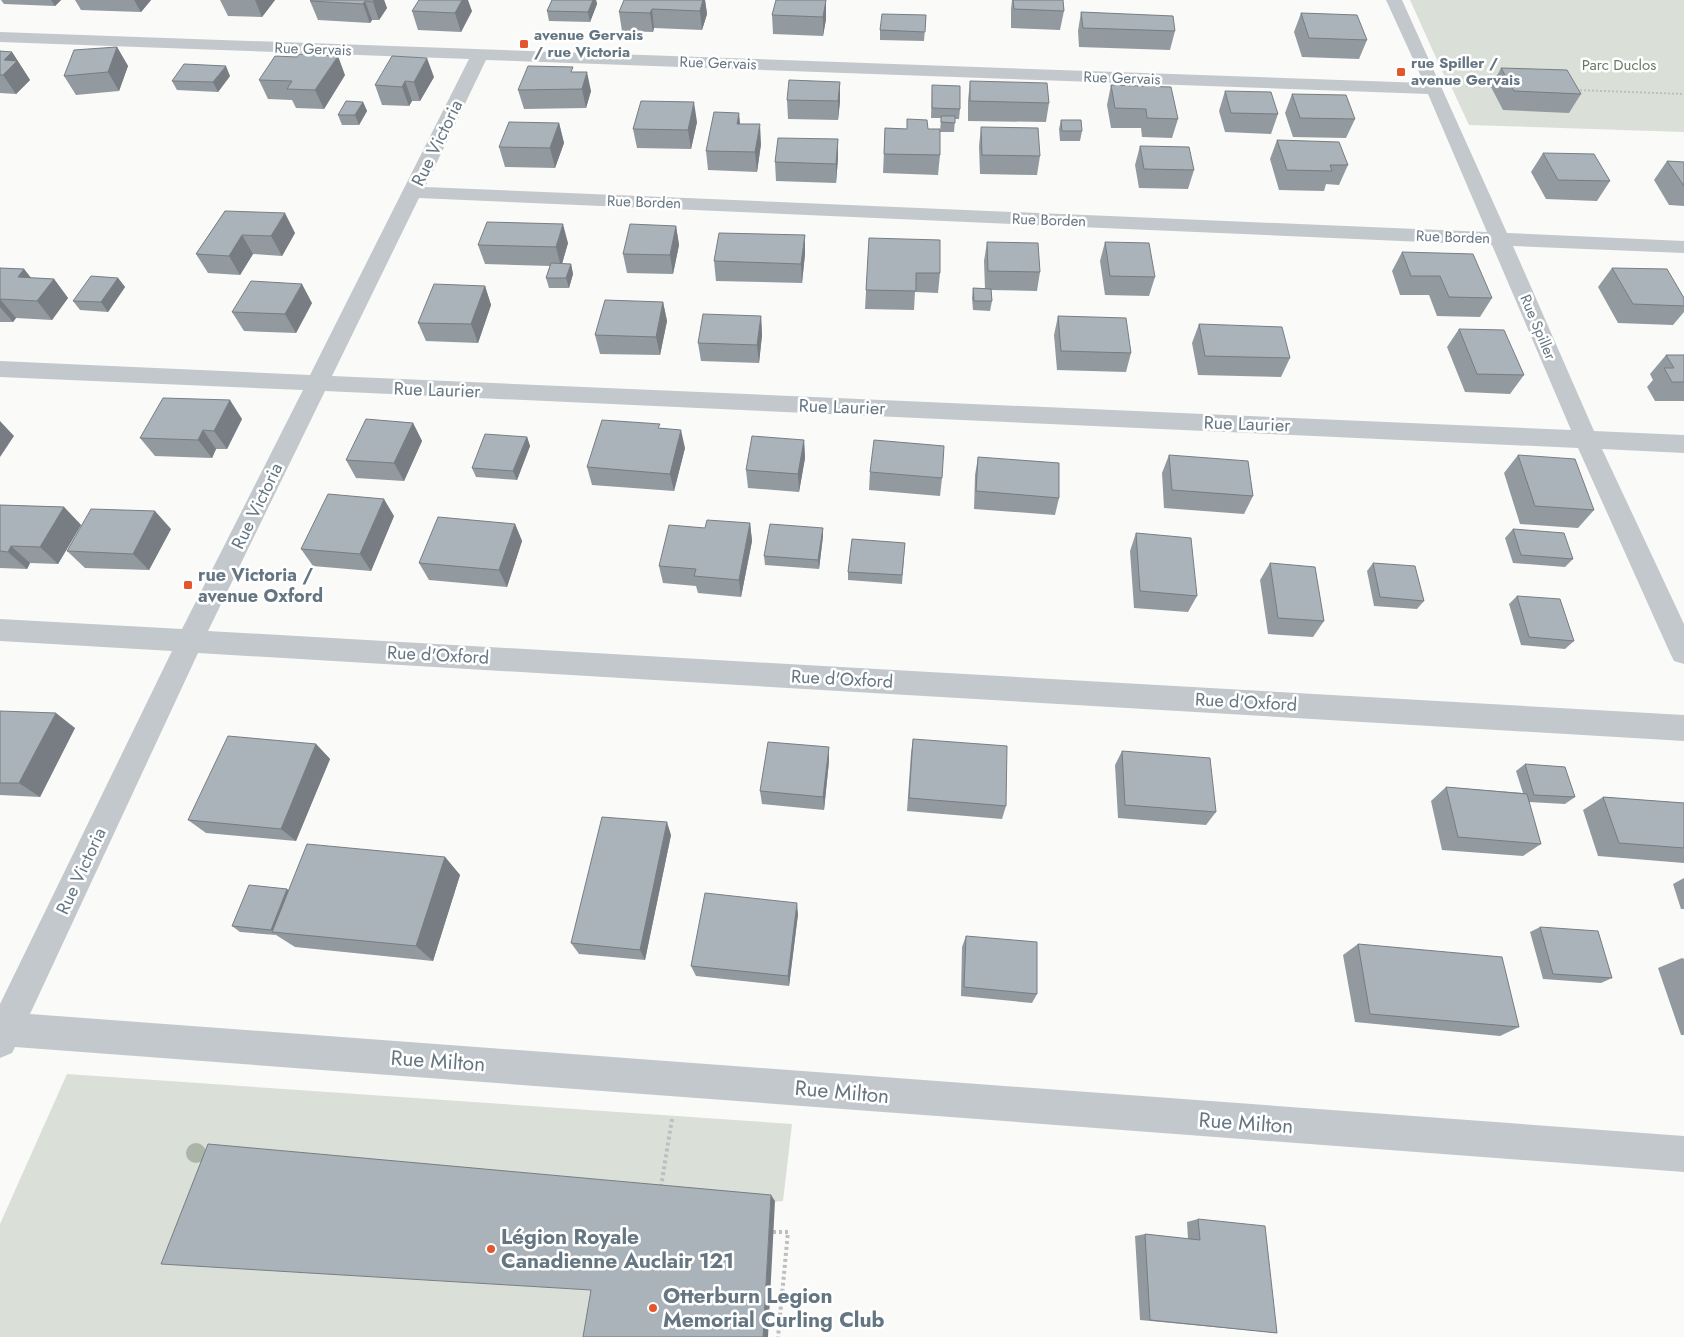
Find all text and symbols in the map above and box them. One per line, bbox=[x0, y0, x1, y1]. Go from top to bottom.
place label: avenue Gervais / rue Victoria bbox=[534, 24, 643, 63]
street label: Rue Gervais bbox=[274, 37, 352, 61]
marker: avenue Gervais / rue Victoria bbox=[518, 38, 530, 50]
street label: Rue Gervais bbox=[679, 51, 757, 75]
place label: rue Spiller / avenue Gervais bbox=[1411, 52, 1520, 91]
park label: Parc Duclos bbox=[1582, 54, 1656, 76]
street label: Rue Gervais bbox=[1083, 66, 1161, 90]
marker: rue Spiller / avenue Gervais bbox=[1395, 66, 1407, 78]
street label: Rue Victoria bbox=[405, 95, 469, 191]
street label: Rue Borden bbox=[606, 190, 682, 214]
street label: Rue Borden bbox=[1011, 208, 1087, 232]
street label: Rue Borden bbox=[1415, 225, 1491, 249]
street label: Rue Spiller bbox=[1514, 291, 1562, 364]
street label: Rue Laurier bbox=[393, 375, 482, 405]
street label: Rue Laurier bbox=[798, 392, 887, 422]
street label: Rue Laurier bbox=[1203, 409, 1292, 439]
street label: Rue Victoria bbox=[225, 458, 289, 554]
place label: rue Victoria / avenue Oxford bbox=[198, 562, 323, 609]
marker: rue Victoria / avenue Oxford bbox=[182, 579, 194, 591]
street label: Rue d'Oxford bbox=[386, 639, 490, 671]
street label: Rue d'Oxford bbox=[790, 663, 894, 695]
street label: Rue d'Oxford bbox=[1194, 686, 1298, 718]
street label: Rue Victoria bbox=[50, 823, 112, 919]
street label: Rue Milton bbox=[390, 1043, 486, 1079]
street label: Rue Milton bbox=[794, 1073, 890, 1111]
street label: Rue Milton bbox=[1198, 1105, 1294, 1141]
place label: Légion Royale Canadienne Auclair 121 bbox=[501, 1222, 734, 1276]
marker: Légion Royale Canadienne Auclair 121 bbox=[485, 1243, 497, 1255]
place label: Otterburn Legion Memorial Curling Club bbox=[663, 1281, 885, 1335]
marker: Otterburn Legion Memorial Curling Club bbox=[647, 1302, 659, 1314]

